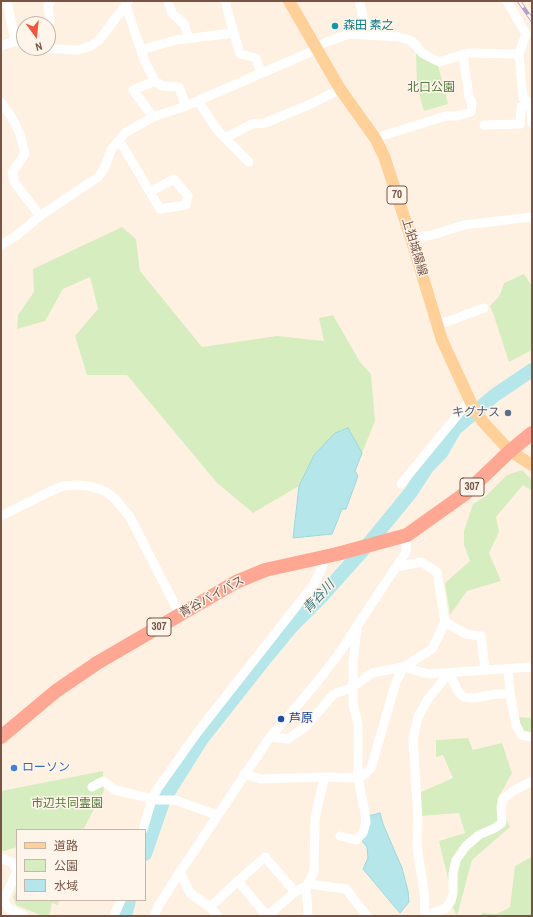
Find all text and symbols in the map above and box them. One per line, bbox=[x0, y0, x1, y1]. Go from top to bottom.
north arrow bbox=[16, 16, 56, 56]
place label: 森田 素之 bbox=[343, 19, 394, 33]
marker: 森田 素之 bbox=[330, 21, 340, 31]
text: N bbox=[34, 39, 44, 54]
park label: 北口公園 bbox=[407, 81, 455, 95]
road number: 70 bbox=[387, 186, 407, 204]
street label: 上狛城陽線 bbox=[398, 216, 430, 278]
place label: キグナス bbox=[452, 406, 500, 420]
marker: キグナス bbox=[503, 408, 513, 418]
road number: 307 bbox=[460, 478, 484, 496]
street label: 青谷バイパス bbox=[177, 573, 247, 621]
water label: 青谷川 bbox=[300, 577, 338, 617]
road number: 307 bbox=[147, 618, 171, 636]
place label: 芦原 bbox=[289, 712, 313, 726]
marker: 芦原 bbox=[276, 714, 286, 724]
place label: ローソン bbox=[22, 761, 70, 775]
marker: ローソン bbox=[9, 763, 19, 773]
park label: 市辺共同霊園 bbox=[31, 797, 103, 811]
legend bbox=[16, 829, 146, 901]
text: 道路 bbox=[54, 838, 78, 854]
text: 公園 bbox=[54, 858, 78, 874]
text: 水域 bbox=[54, 878, 78, 894]

